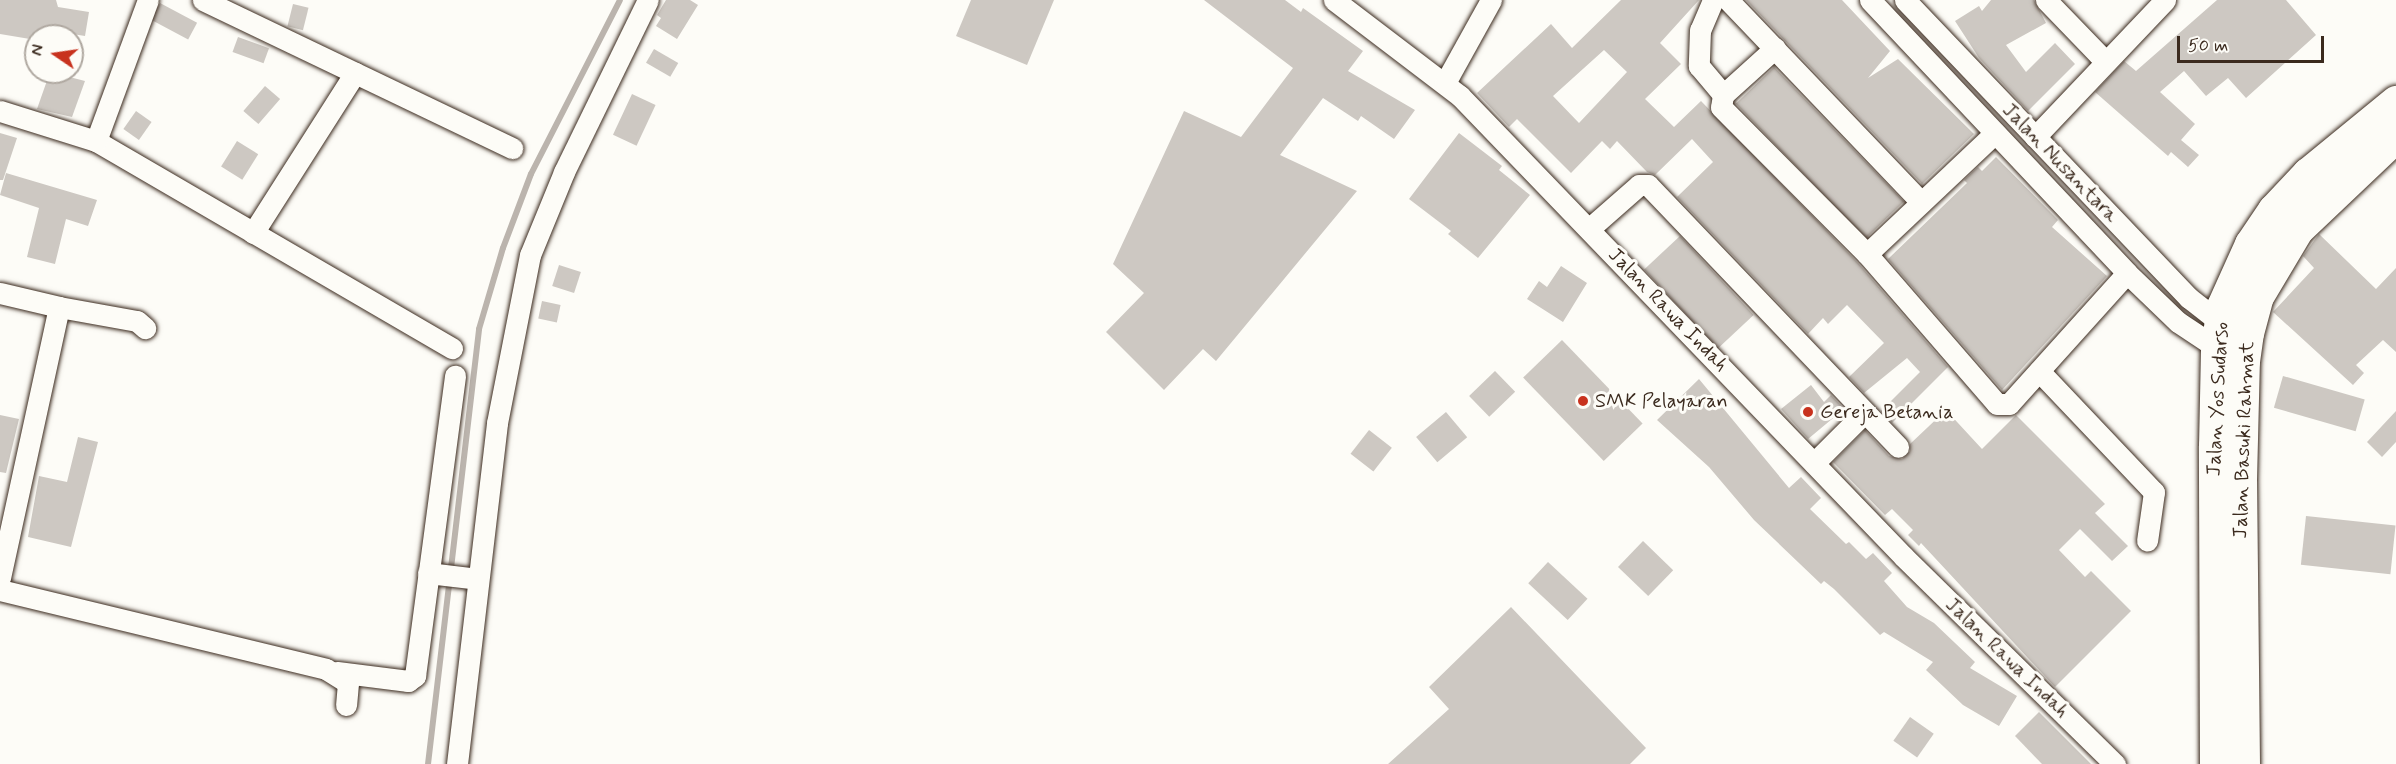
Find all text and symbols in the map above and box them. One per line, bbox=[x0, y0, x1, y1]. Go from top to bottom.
north arrow bbox=[24, 24, 84, 84]
scale bar bbox=[2180, 24, 2327, 62]
text: 50 m bbox=[2188, 34, 2228, 58]
text: N bbox=[26, 43, 49, 58]
street label: Jalan Nusantara bbox=[1997, 99, 2123, 227]
street label: Jalan Rawa Indah bbox=[1605, 245, 1731, 375]
street label: Jalan Yos Sudarso bbox=[2202, 319, 2234, 479]
street label: Jalan Basuki Rahmat bbox=[2229, 344, 2259, 536]
place label: SMK Pelayaran bbox=[1595, 389, 1728, 413]
marker: SMK Pelayaran bbox=[1576, 394, 1590, 408]
place label: Gereja Betania bbox=[1820, 400, 1954, 424]
marker: Gereja Betania bbox=[1801, 405, 1815, 419]
street label: Jalan Rawa Indah bbox=[1942, 595, 2072, 721]

